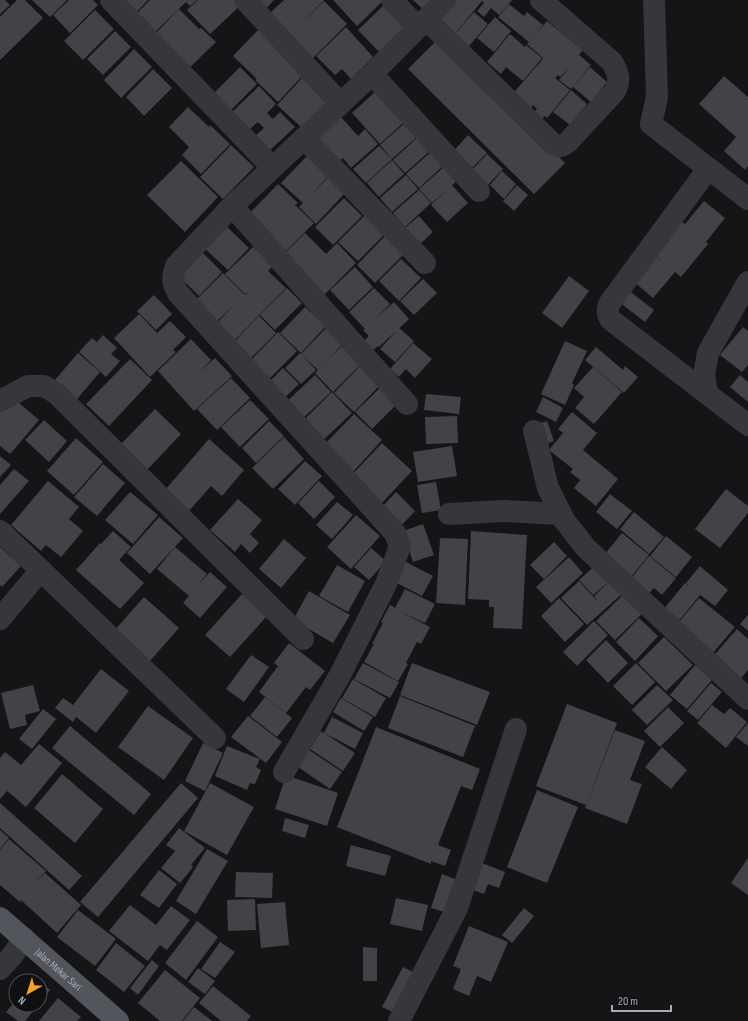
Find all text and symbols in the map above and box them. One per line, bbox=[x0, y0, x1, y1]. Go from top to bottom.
street label: Jalan Mekar Sari bbox=[32, 945, 85, 993]
north arrow bbox=[8, 973, 48, 1013]
scale bar bbox=[612, 987, 671, 1013]
text: N bbox=[16, 993, 28, 1007]
text: 20 m bbox=[618, 994, 638, 1009]

